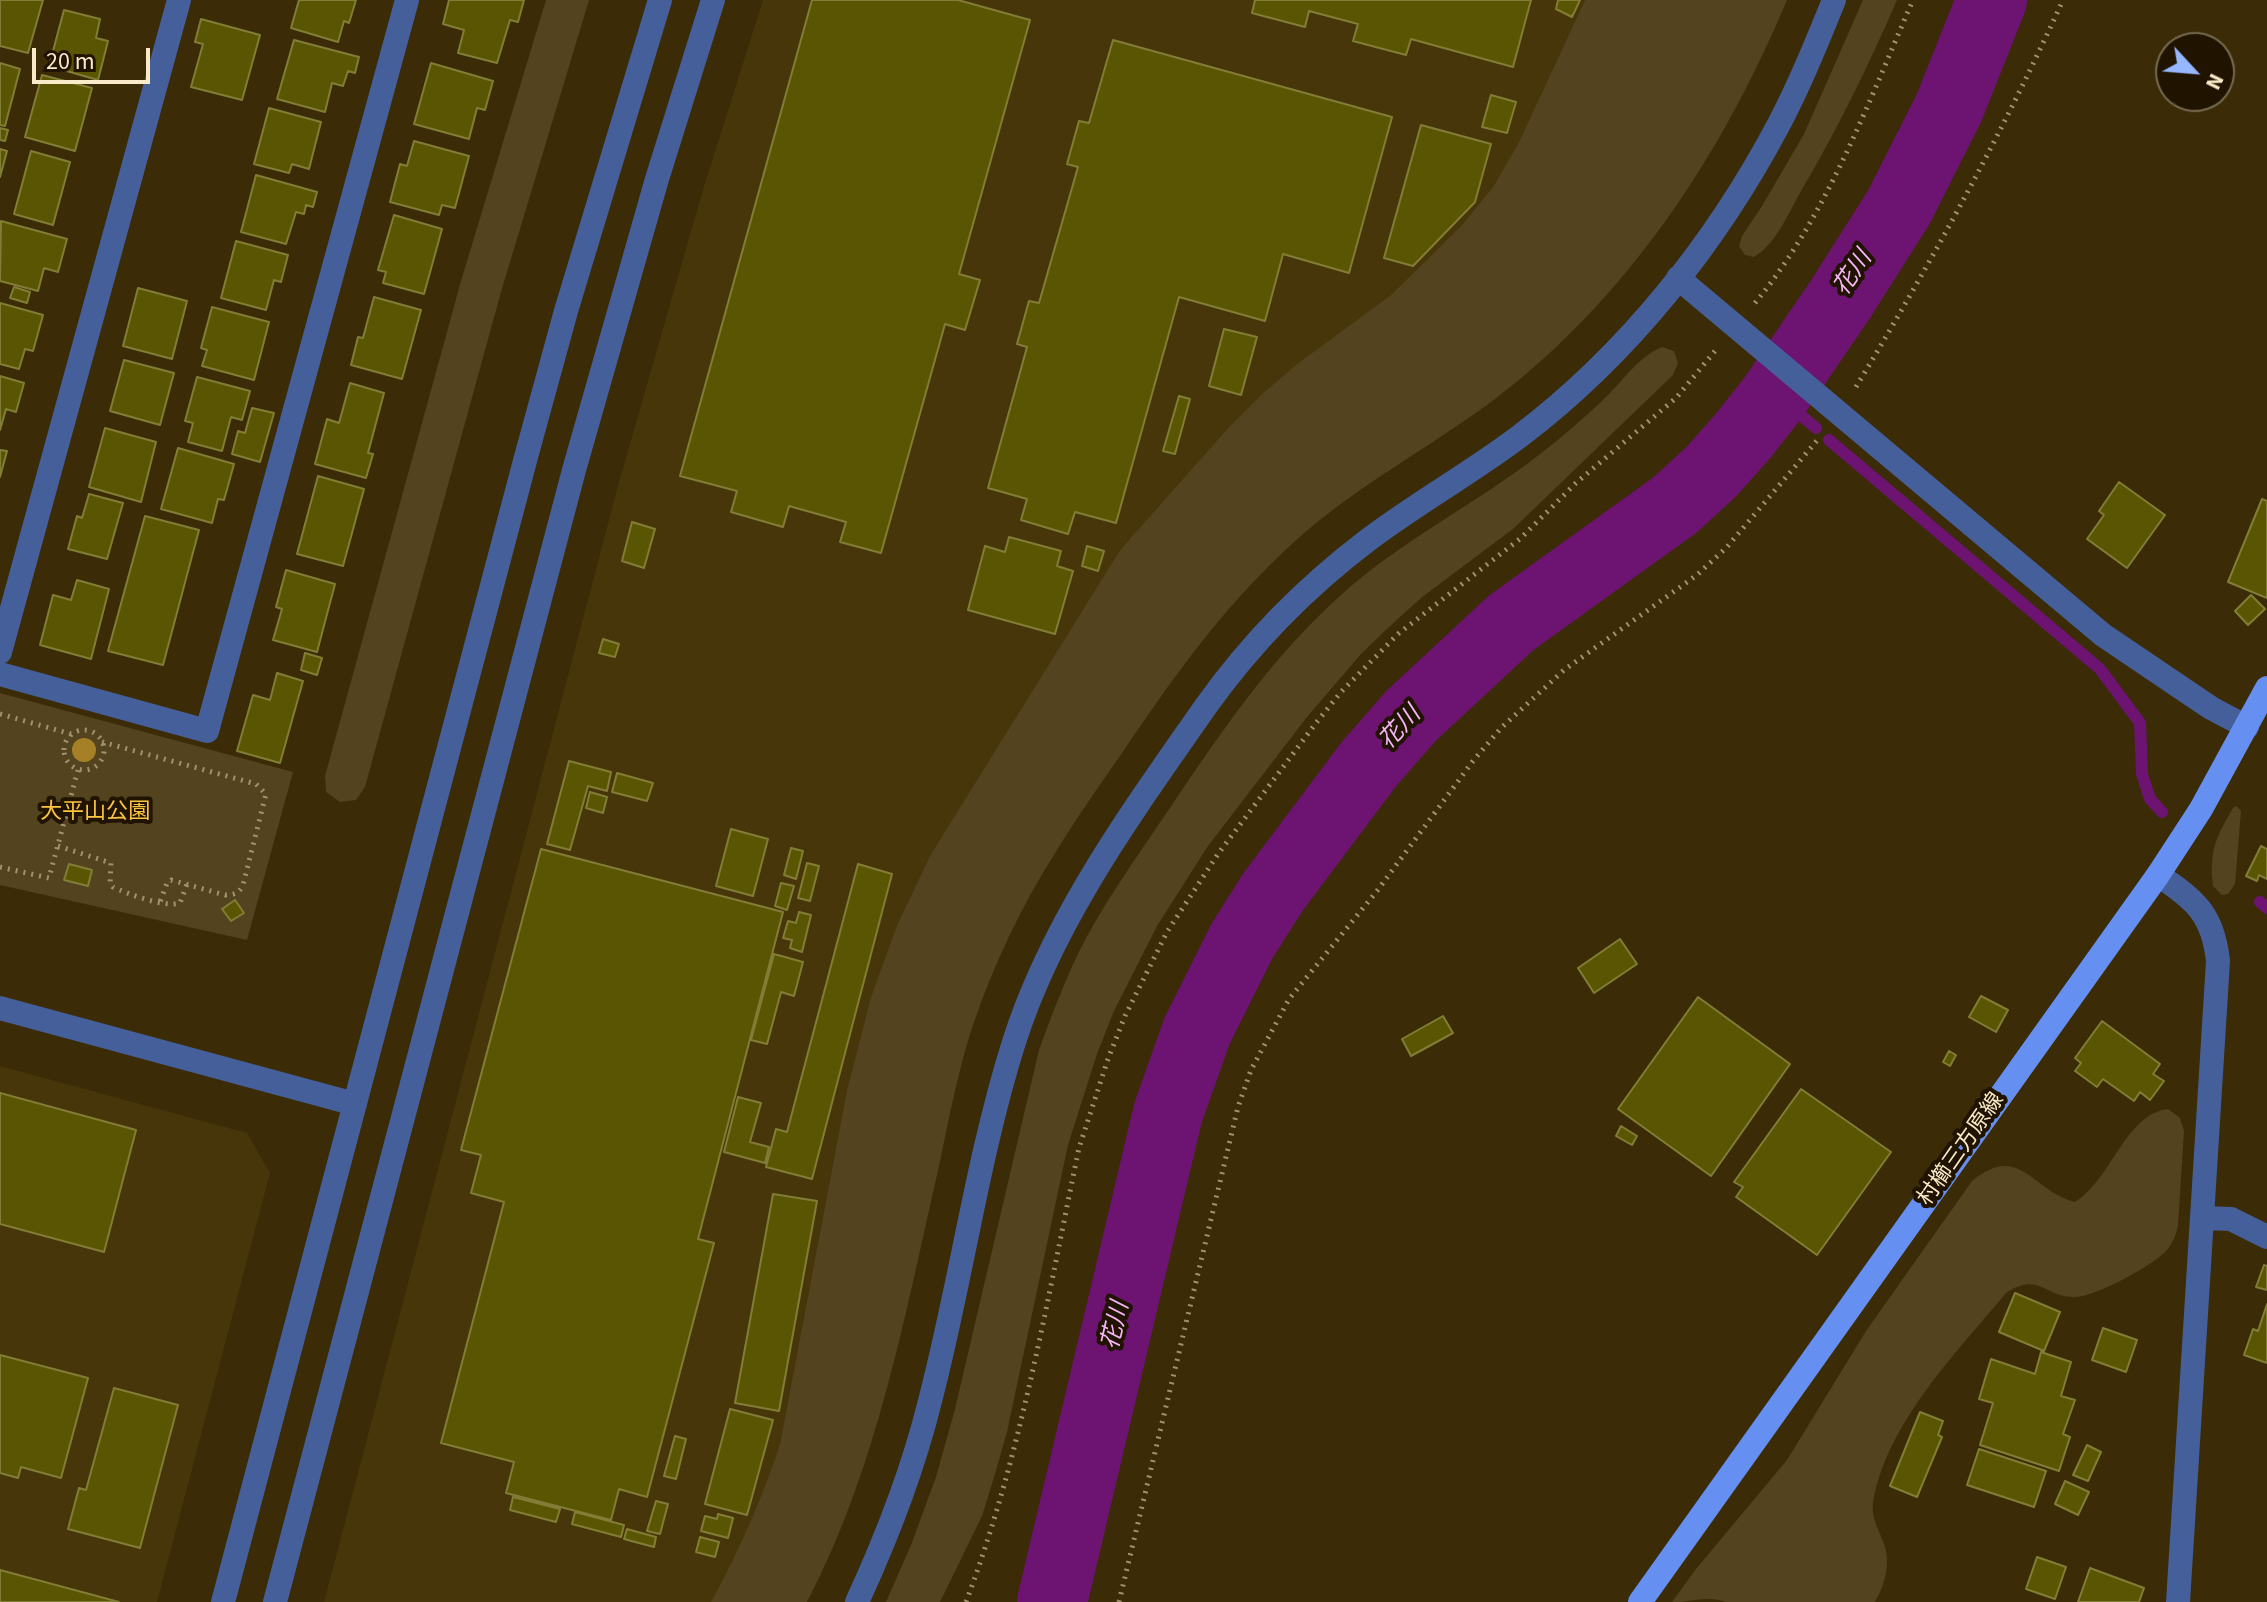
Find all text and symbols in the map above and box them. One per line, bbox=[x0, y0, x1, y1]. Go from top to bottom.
scale bar bbox=[36, 32, 154, 82]
north arrow bbox=[2155, 32, 2235, 112]
text: 20 m bbox=[46, 44, 95, 79]
text: N bbox=[2197, 68, 2232, 95]
water label: 花川 bbox=[1829, 246, 1879, 302]
water label: 花川 bbox=[1374, 702, 1428, 756]
park label: 大平山公園 bbox=[40, 800, 150, 826]
street label: 村櫛三方原線 bbox=[1913, 1088, 2011, 1212]
water label: 花川 bbox=[1098, 1299, 1136, 1353]

